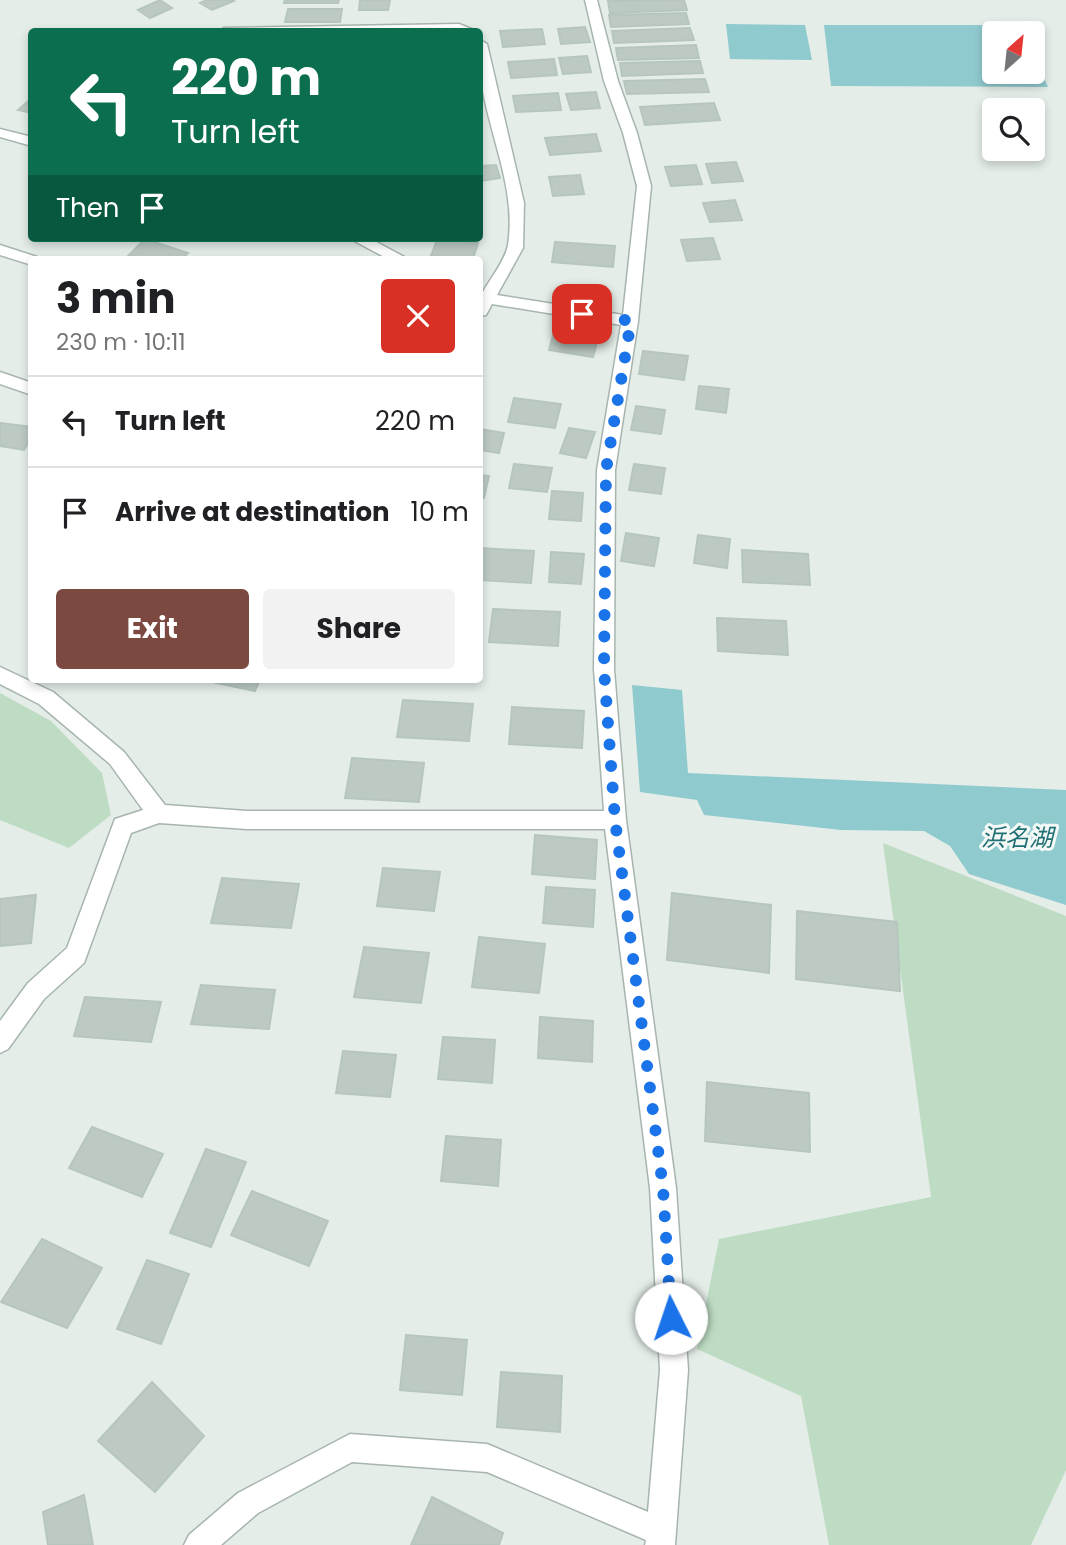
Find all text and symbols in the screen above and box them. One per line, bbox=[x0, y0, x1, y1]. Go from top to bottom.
north arrow bbox=[982, 21, 1045, 84]
map controls bbox=[982, 21, 1045, 161]
text: 220 m bbox=[171, 44, 321, 112]
icon: left bbox=[56, 56, 147, 147]
button: search bbox=[982, 98, 1045, 161]
text: Turn left bbox=[171, 109, 300, 154]
icon: arrive bbox=[133, 189, 171, 227]
text: Then bbox=[56, 190, 119, 226]
text: 3 min bbox=[56, 269, 176, 328]
button: close bbox=[381, 279, 455, 353]
pin bbox=[552, 284, 612, 344]
icon: arrive bbox=[563, 295, 601, 333]
text: 230 m · 10:11 bbox=[56, 326, 186, 358]
icon: left bbox=[56, 403, 94, 441]
text: Turn left bbox=[115, 403, 226, 439]
text: 220 m bbox=[375, 403, 455, 439]
icon: arrive bbox=[56, 494, 94, 532]
text: Arrive at destination bbox=[115, 494, 390, 530]
text: 10 m bbox=[411, 494, 469, 530]
button: Exit bbox=[56, 589, 249, 669]
button: Share bbox=[263, 589, 455, 669]
water label: 浜名湖 bbox=[981, 821, 1057, 854]
position arrow bbox=[634, 1281, 708, 1355]

